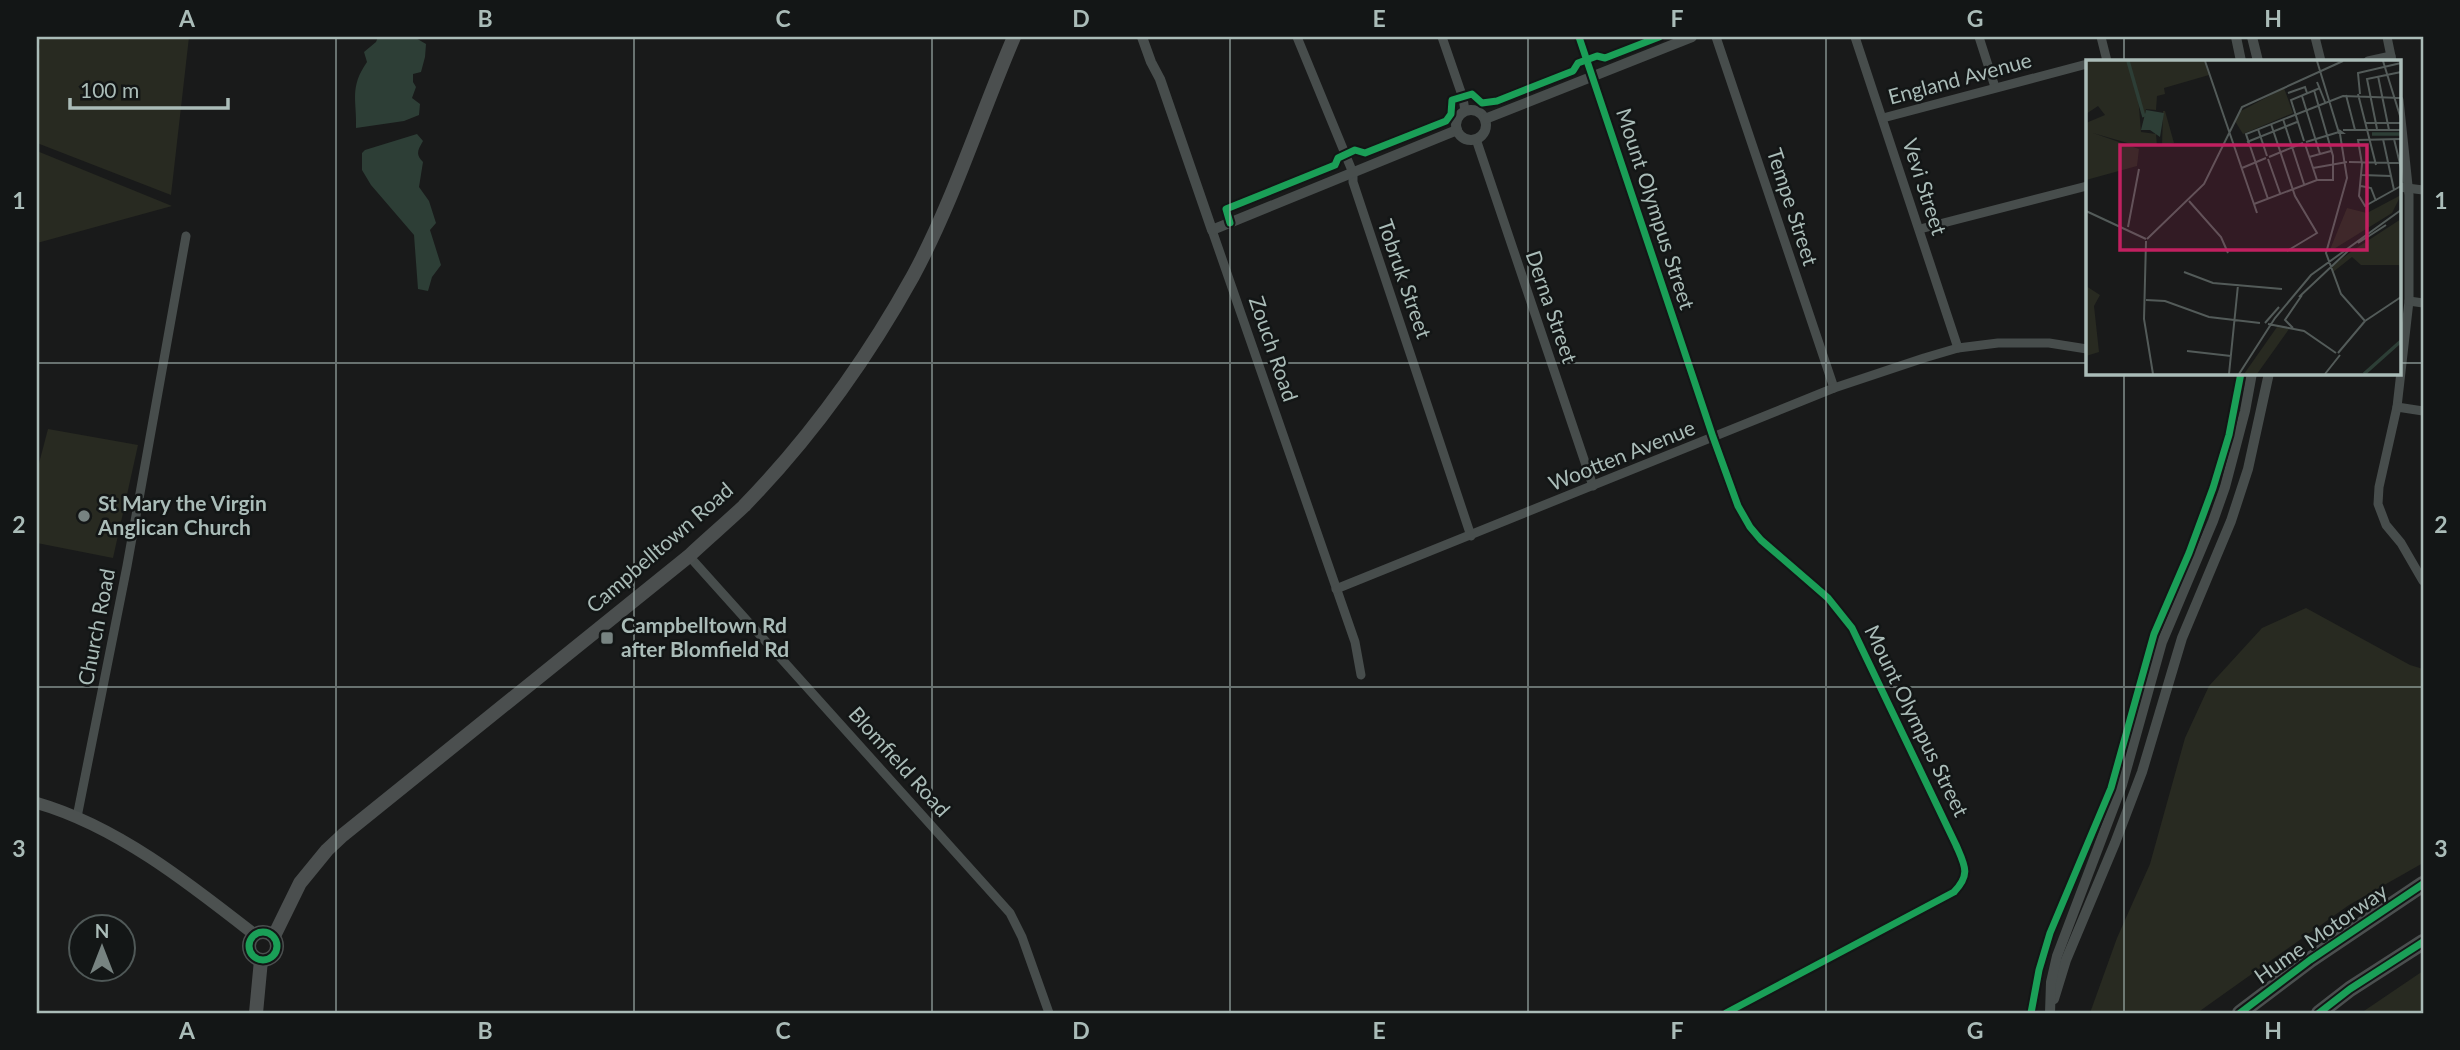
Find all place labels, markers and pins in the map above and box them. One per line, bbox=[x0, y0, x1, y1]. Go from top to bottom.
place label: St Mary the Virgin Anglican Church bbox=[97, 490, 267, 539]
marker: St Mary the Virgin Anglican Church bbox=[76, 508, 92, 524]
place label: Campbelltown Rd after Blomfield Rd bbox=[621, 612, 789, 661]
marker: Campbelltown Rd after Blomfield Rd bbox=[599, 630, 615, 646]

